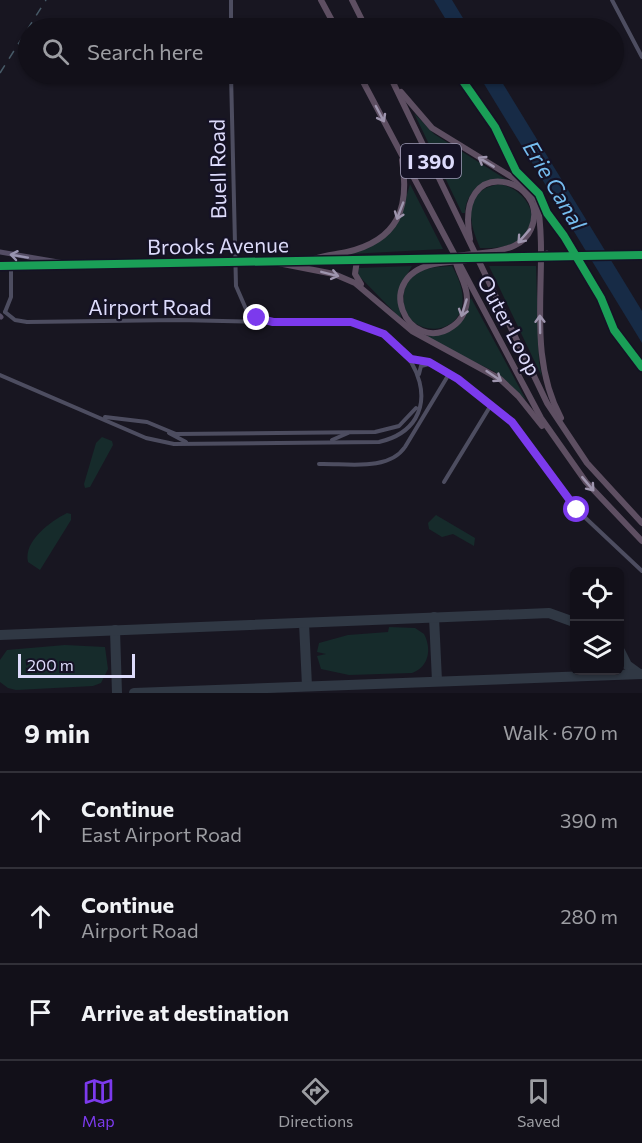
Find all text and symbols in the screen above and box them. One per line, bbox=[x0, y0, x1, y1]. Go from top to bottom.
search box bbox=[18, 18, 624, 84]
icon: search bbox=[39, 35, 72, 68]
text: Search here bbox=[87, 38, 203, 65]
one-way arrow bbox=[375, 104, 387, 122]
street label: Buell Road bbox=[204, 119, 230, 219]
water label: Erie Canal bbox=[518, 135, 592, 235]
road number: I 390 bbox=[401, 144, 461, 178]
one-way arrow bbox=[478, 156, 495, 168]
one-way arrow bbox=[394, 201, 405, 220]
one-way arrow bbox=[518, 228, 532, 244]
street label: Brooks Avenue bbox=[147, 231, 289, 259]
one-way arrow bbox=[10, 250, 30, 261]
one-way arrow bbox=[320, 268, 339, 280]
street label: Outer Loop bbox=[473, 270, 547, 380]
street label: Airport Road bbox=[88, 294, 212, 319]
one-way arrow bbox=[458, 298, 469, 317]
route end bbox=[243, 304, 269, 330]
one-way arrow bbox=[535, 315, 546, 335]
one-way arrow bbox=[485, 370, 502, 382]
one-way arrow bbox=[581, 476, 594, 492]
route start bbox=[563, 496, 589, 522]
map controls bbox=[570, 567, 624, 675]
button: locate bbox=[570, 567, 624, 621]
button: layers bbox=[570, 621, 624, 675]
scale bar bbox=[18, 651, 135, 678]
text: 200 m bbox=[27, 655, 74, 674]
text: 9 min bbox=[24, 717, 90, 748]
text: Walk · 670 m bbox=[503, 720, 618, 744]
text: Continue bbox=[81, 795, 174, 822]
icon: ahead bbox=[24, 804, 57, 837]
text: 390 m bbox=[560, 808, 618, 832]
text: East Airport Road bbox=[81, 822, 242, 846]
text: Continue bbox=[81, 891, 174, 918]
icon: ahead bbox=[24, 900, 57, 933]
text: 280 m bbox=[560, 904, 618, 928]
text: Airport Road bbox=[81, 918, 198, 942]
icon: arrive bbox=[24, 996, 57, 1029]
text: Arrive at destination bbox=[81, 999, 289, 1026]
tab: Map bbox=[82, 1075, 115, 1130]
tab: Directions bbox=[278, 1075, 353, 1130]
tab: Saved bbox=[517, 1075, 560, 1130]

